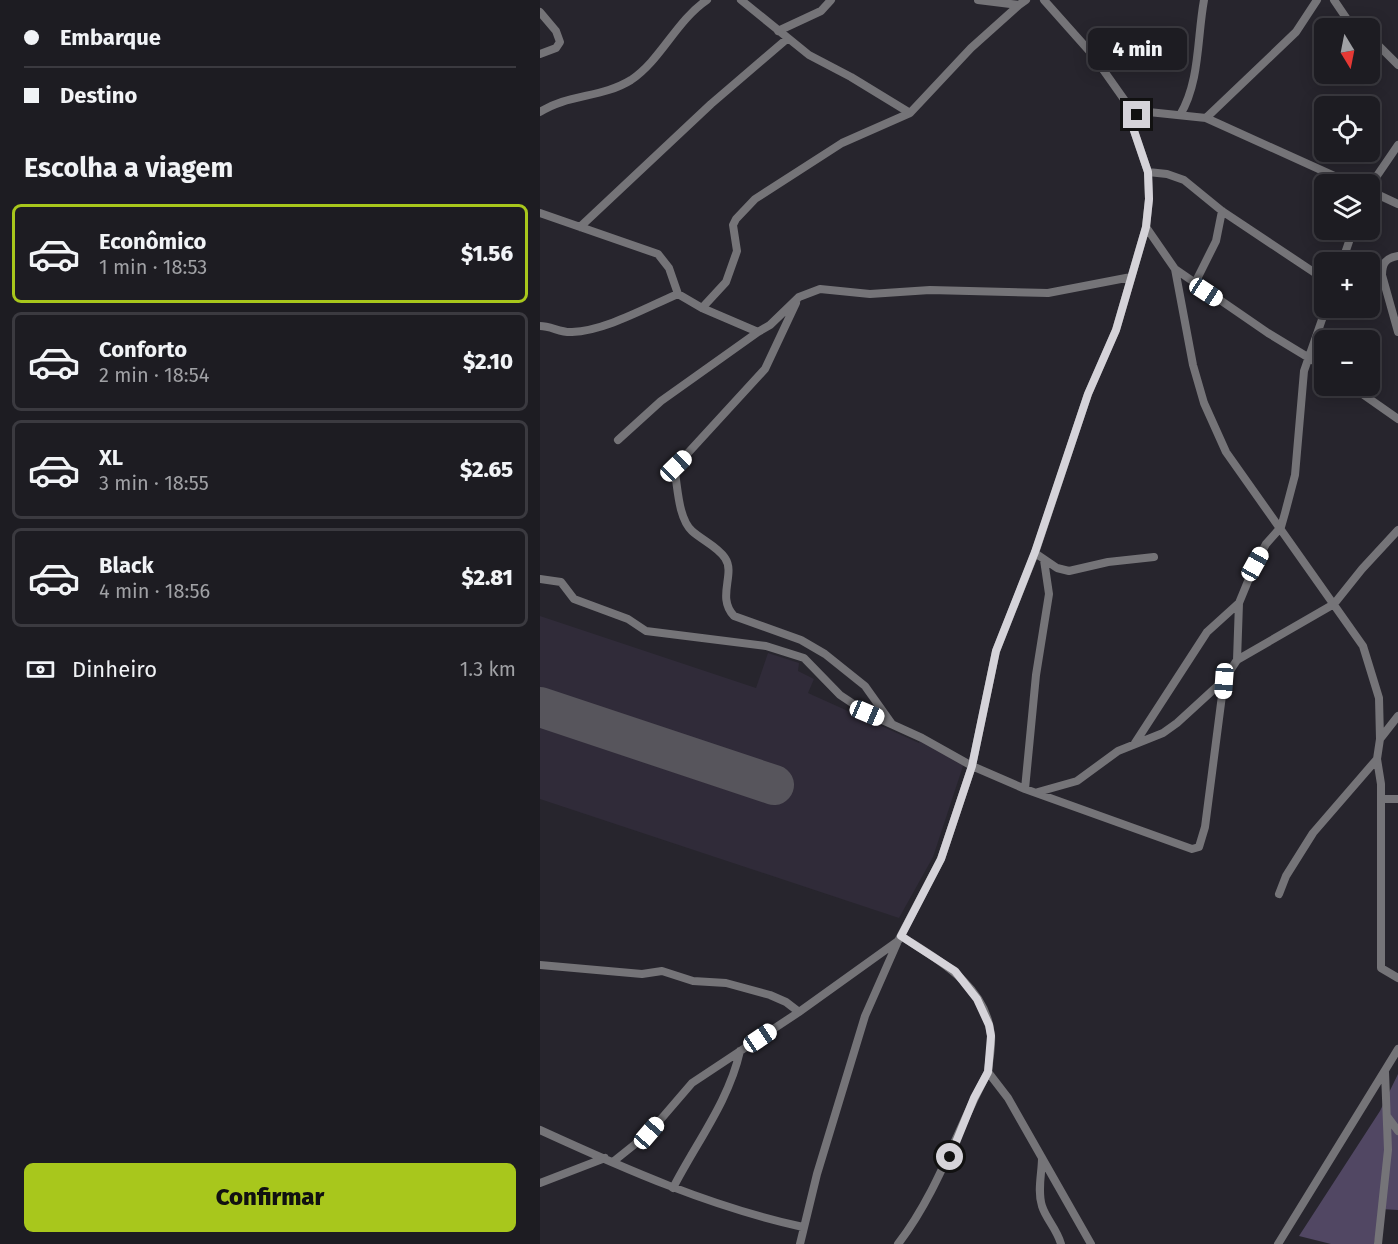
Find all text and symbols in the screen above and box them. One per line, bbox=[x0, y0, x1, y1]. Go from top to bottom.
north arrow bbox=[1314, 18, 1380, 84]
map controls bbox=[1314, 18, 1380, 396]
text: Embarque bbox=[60, 24, 161, 51]
callout: 4 min bbox=[1088, 28, 1186, 70]
text: 4 min bbox=[1112, 37, 1163, 61]
text: Destino bbox=[60, 82, 137, 109]
button: locate bbox=[1314, 96, 1380, 162]
route end bbox=[1123, 101, 1150, 128]
text: Escolha a viagem bbox=[24, 152, 233, 184]
button: layers bbox=[1314, 174, 1380, 240]
icon: car bbox=[27, 227, 81, 281]
text: Econômico bbox=[99, 228, 206, 255]
text: $1.56 bbox=[461, 240, 513, 267]
button: + bbox=[1314, 252, 1380, 318]
text: 1 min · 18:53 bbox=[99, 255, 207, 279]
car bbox=[1186, 275, 1226, 309]
button: − bbox=[1314, 330, 1380, 396]
icon: car bbox=[27, 335, 81, 389]
text: Conforto bbox=[99, 336, 187, 363]
text: $2.10 bbox=[463, 348, 513, 375]
text: 2 min · 18:54 bbox=[99, 363, 209, 387]
icon: car bbox=[27, 443, 81, 497]
text: XL bbox=[99, 444, 123, 471]
car bbox=[657, 447, 695, 485]
text: $2.65 bbox=[460, 456, 513, 483]
text: 3 min · 18:55 bbox=[99, 471, 209, 495]
car bbox=[1238, 544, 1272, 584]
icon: car bbox=[27, 551, 81, 605]
text: Black bbox=[99, 552, 154, 579]
text: $2.81 bbox=[461, 564, 513, 591]
text: 4 min · 18:56 bbox=[99, 579, 210, 603]
icon: cash bbox=[24, 653, 57, 686]
text: Dinheiro bbox=[72, 656, 157, 683]
text: 1.3 km bbox=[460, 657, 516, 681]
car bbox=[1214, 662, 1234, 700]
car bbox=[847, 698, 887, 728]
car bbox=[740, 1020, 780, 1056]
car bbox=[630, 1114, 668, 1152]
route start bbox=[936, 1143, 963, 1170]
button: Confirmar bbox=[24, 1163, 516, 1232]

